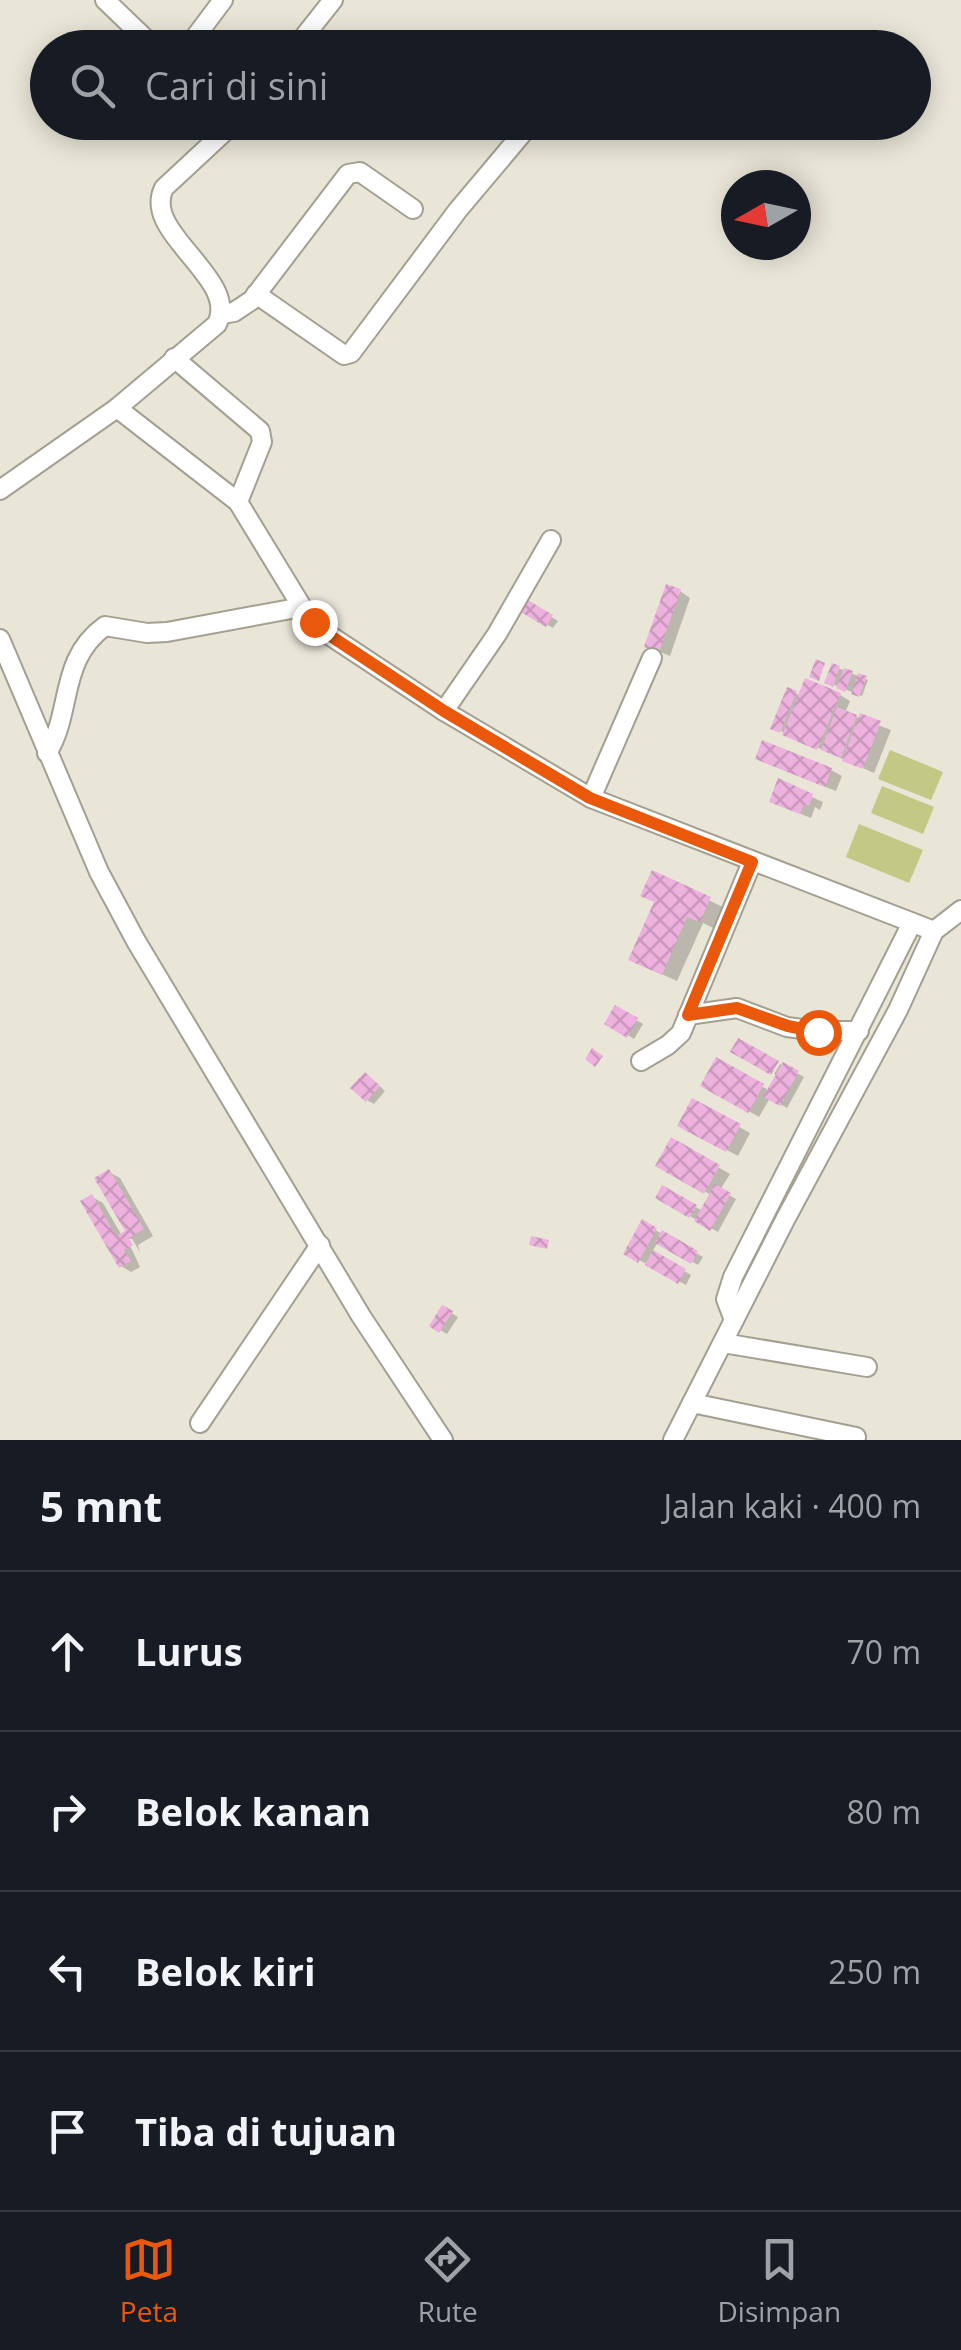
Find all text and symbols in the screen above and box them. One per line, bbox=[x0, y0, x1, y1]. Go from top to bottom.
search box bbox=[30, 30, 931, 140]
icon: search bbox=[65, 58, 120, 113]
text: Cari di sini bbox=[145, 59, 328, 111]
north arrow bbox=[721, 170, 811, 260]
route end bbox=[292, 600, 338, 646]
route start bbox=[796, 1010, 842, 1056]
text: 5 mnt bbox=[40, 1477, 162, 1534]
text: Jalan kaki · 400 m bbox=[663, 1484, 921, 1527]
icon: ahead bbox=[40, 1624, 95, 1679]
text: Lurus bbox=[135, 1625, 243, 1677]
text: 70 m bbox=[846, 1630, 921, 1673]
icon: right bbox=[40, 1784, 95, 1839]
text: Belok kanan bbox=[135, 1785, 371, 1837]
text: 80 m bbox=[846, 1790, 921, 1833]
icon: left bbox=[40, 1944, 95, 1999]
text: Belok kiri bbox=[135, 1945, 316, 1997]
text: 250 m bbox=[828, 1950, 921, 1993]
icon: arrive bbox=[40, 2104, 95, 2159]
text: Tiba di tujuan bbox=[135, 2105, 397, 2157]
tab: Peta bbox=[120, 2232, 178, 2330]
tab: Rute bbox=[418, 2232, 478, 2330]
tab: Disimpan bbox=[718, 2232, 841, 2330]

